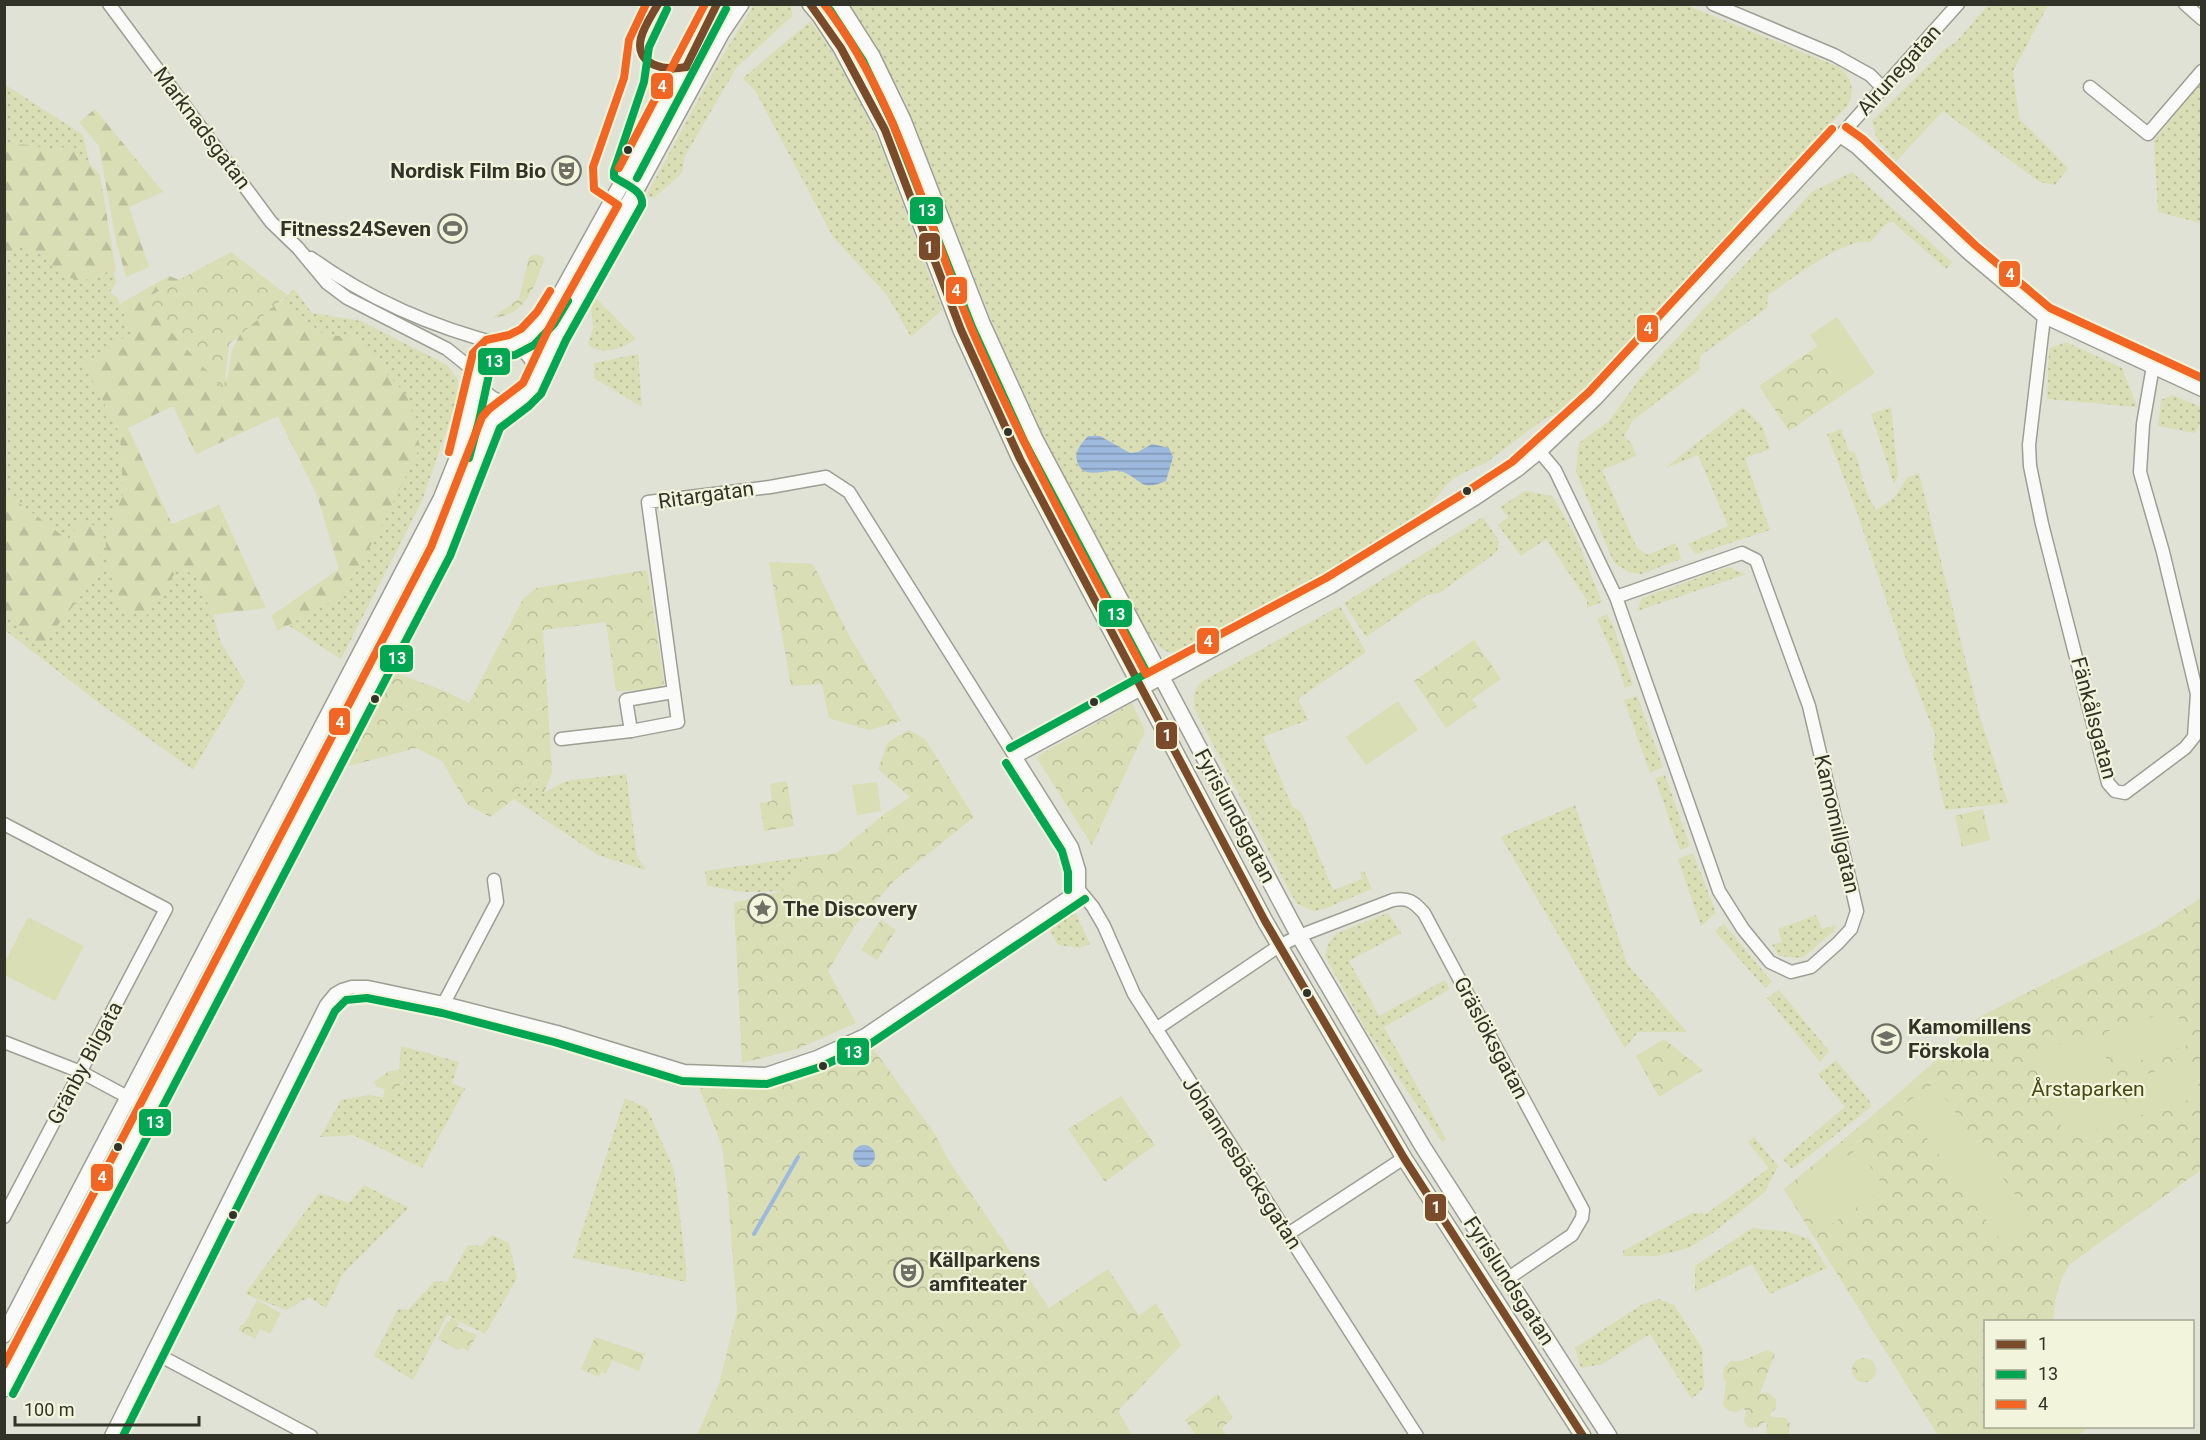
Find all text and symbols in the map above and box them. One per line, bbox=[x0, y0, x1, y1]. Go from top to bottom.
street label: Alrunegatan bbox=[1852, 20, 1946, 120]
street label: Marknadsgatan bbox=[148, 62, 256, 194]
line badge: 4 bbox=[650, 72, 674, 100]
text: 4 bbox=[657, 77, 667, 96]
unlabelled marker bbox=[622, 144, 634, 156]
theatre icon: Nordisk Film Bio bbox=[551, 155, 583, 187]
place label: Nordisk Film Bio bbox=[390, 159, 546, 183]
line badge: 13 bbox=[909, 196, 944, 225]
text: 13 bbox=[918, 201, 936, 220]
sports icon: Fitness24Seven bbox=[436, 213, 468, 245]
place label: Fitness24Seven bbox=[280, 217, 431, 241]
line badge: 1 bbox=[918, 232, 941, 261]
text: 1 bbox=[924, 238, 934, 257]
line badge: 4 bbox=[1998, 260, 2021, 288]
text: 4 bbox=[2005, 265, 2015, 284]
line badge: 4 bbox=[945, 276, 968, 305]
text: 4 bbox=[951, 281, 961, 300]
line badge: 4 bbox=[1636, 314, 1659, 343]
text: 4 bbox=[1643, 319, 1653, 338]
line badge: 13 bbox=[477, 347, 511, 376]
text: 13 bbox=[485, 352, 503, 371]
unlabelled marker bbox=[1002, 426, 1014, 438]
street label: Ritargatan bbox=[657, 476, 755, 514]
unlabelled marker bbox=[1461, 485, 1473, 497]
line badge: 13 bbox=[1098, 599, 1133, 628]
text: 13 bbox=[1107, 605, 1125, 624]
line badge: 4 bbox=[1196, 627, 1220, 655]
text: 4 bbox=[1203, 632, 1213, 651]
line badge: 13 bbox=[379, 644, 414, 673]
text: 13 bbox=[388, 649, 406, 668]
street label: Fänkålsgatan bbox=[2066, 654, 2122, 782]
unlabelled marker bbox=[369, 693, 381, 705]
unlabelled marker bbox=[1088, 696, 1100, 708]
line badge: 4 bbox=[328, 707, 351, 736]
text: 4 bbox=[335, 713, 345, 732]
line badge: 1 bbox=[1155, 721, 1178, 750]
text: 1 bbox=[1162, 726, 1172, 745]
street label: Fyrislundsgatan bbox=[1190, 745, 1280, 887]
street label: Kamomillgatan bbox=[1809, 752, 1865, 896]
place icon: The Discovery bbox=[746, 893, 778, 925]
place label: The Discovery bbox=[783, 897, 918, 921]
street label: Gräslöksgatan bbox=[1449, 973, 1533, 1103]
unlabelled marker bbox=[1301, 987, 1313, 999]
street label: Gränby Bilgata bbox=[43, 997, 127, 1129]
place label: Kamomillens Förskola bbox=[1908, 1015, 2032, 1063]
school or university icon: Kamomillens Förskola bbox=[1871, 1023, 1903, 1055]
line badge: 13 bbox=[836, 1037, 870, 1066]
text: 13 bbox=[844, 1043, 862, 1062]
unlabelled marker bbox=[817, 1060, 829, 1072]
street label: Johannesbäcksgatan bbox=[1177, 1072, 1307, 1254]
park label: Årstaparken bbox=[2031, 1077, 2145, 1101]
line badge: 13 bbox=[138, 1108, 172, 1137]
text: 13 bbox=[146, 1113, 164, 1132]
unlabelled marker bbox=[112, 1141, 124, 1153]
line badge: 4 bbox=[90, 1163, 114, 1192]
text: 4 bbox=[97, 1168, 107, 1187]
line badge: 1 bbox=[1424, 1193, 1447, 1222]
text: 1 bbox=[1431, 1198, 1441, 1217]
unlabelled marker bbox=[227, 1209, 239, 1221]
street label: Fyrislundsgatan bbox=[1459, 1212, 1559, 1350]
place label: Källparkens amfiteater bbox=[929, 1248, 1041, 1296]
theatre icon: Källparkens amfiteater bbox=[892, 1256, 924, 1288]
legend bbox=[1984, 1320, 2194, 1428]
text: 1 bbox=[2038, 1333, 2048, 1354]
text: 13 bbox=[2038, 1363, 2058, 1384]
scale bar bbox=[15, 1389, 200, 1427]
text: 4 bbox=[2038, 1393, 2048, 1414]
text: 100 m bbox=[24, 1399, 75, 1420]

